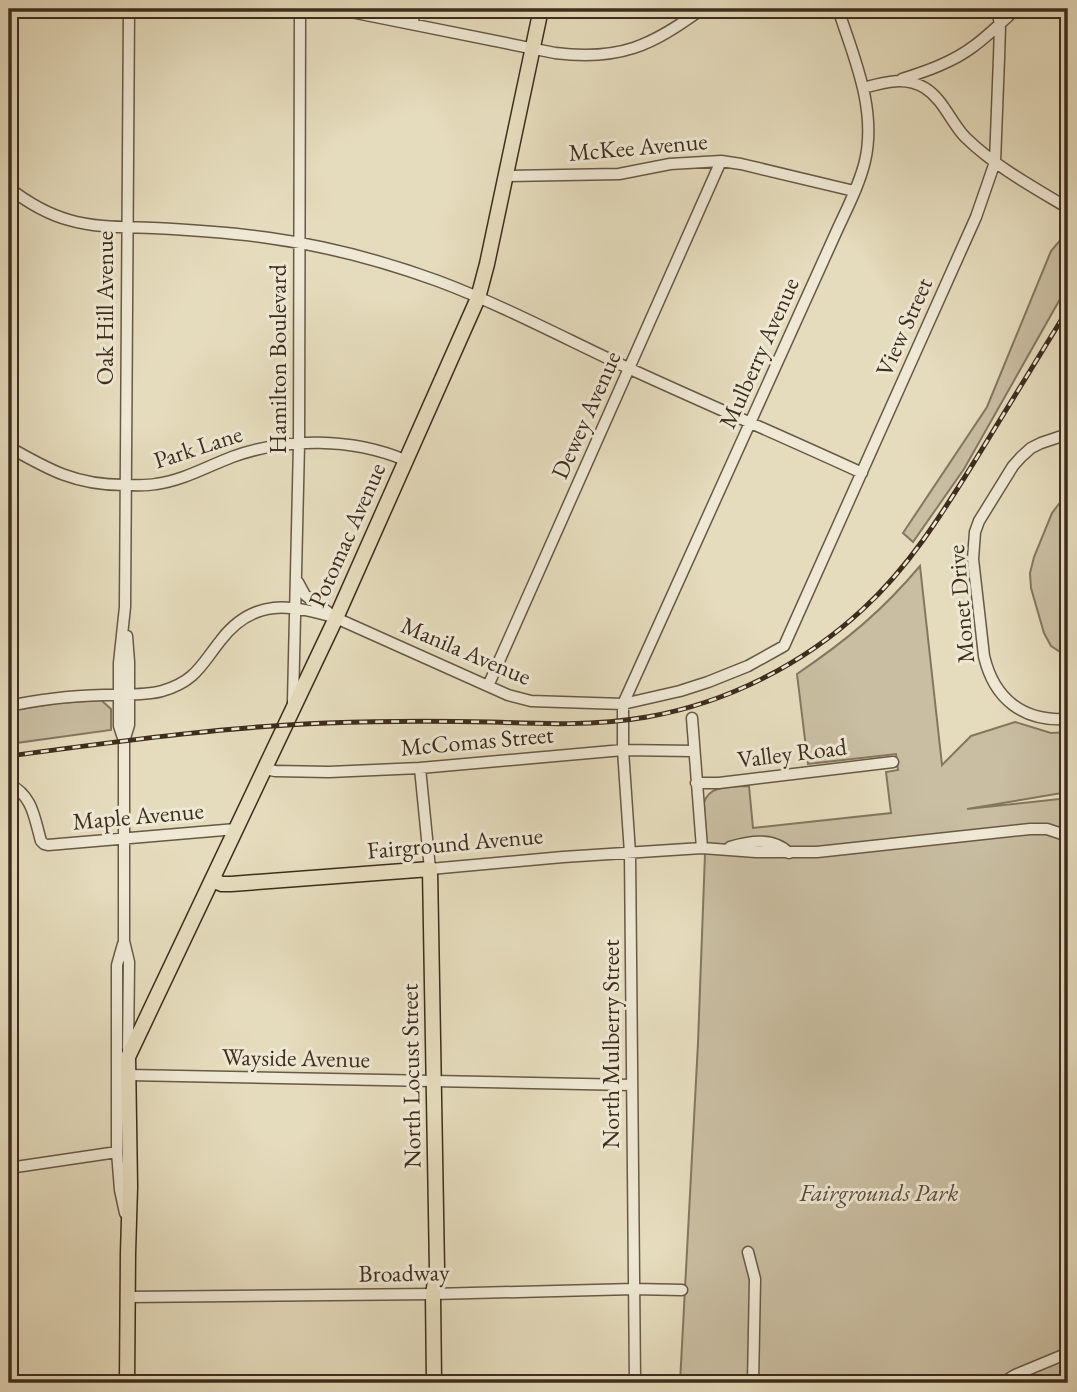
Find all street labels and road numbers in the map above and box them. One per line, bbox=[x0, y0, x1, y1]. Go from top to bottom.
street label: McKee Avenue bbox=[567, 125, 709, 168]
street label: Oak Hill Avenue bbox=[89, 231, 120, 385]
street label: Hamilton Boulevard bbox=[262, 263, 293, 454]
street label: View Street bbox=[868, 272, 939, 381]
street label: Mulberry Avenue bbox=[711, 273, 806, 433]
street label: Dewey Avenue bbox=[544, 346, 628, 484]
street label: Park Lane bbox=[150, 418, 246, 475]
street label: Potomac Avenue bbox=[301, 458, 392, 612]
street label: Monet Drive bbox=[940, 544, 981, 664]
street label: Manila Avenue bbox=[396, 609, 536, 692]
street label: McComas Street bbox=[399, 718, 555, 763]
street label: Valley Road bbox=[736, 730, 849, 775]
street label: Maple Avenue bbox=[71, 794, 205, 837]
street label: Fairground Avenue bbox=[366, 819, 544, 866]
street label: North Mulberry Street bbox=[595, 939, 626, 1149]
street label: North Locust Street bbox=[393, 983, 428, 1169]
street label: Wayside Avenue bbox=[222, 1041, 370, 1074]
street label: Broadway bbox=[358, 1256, 450, 1289]

